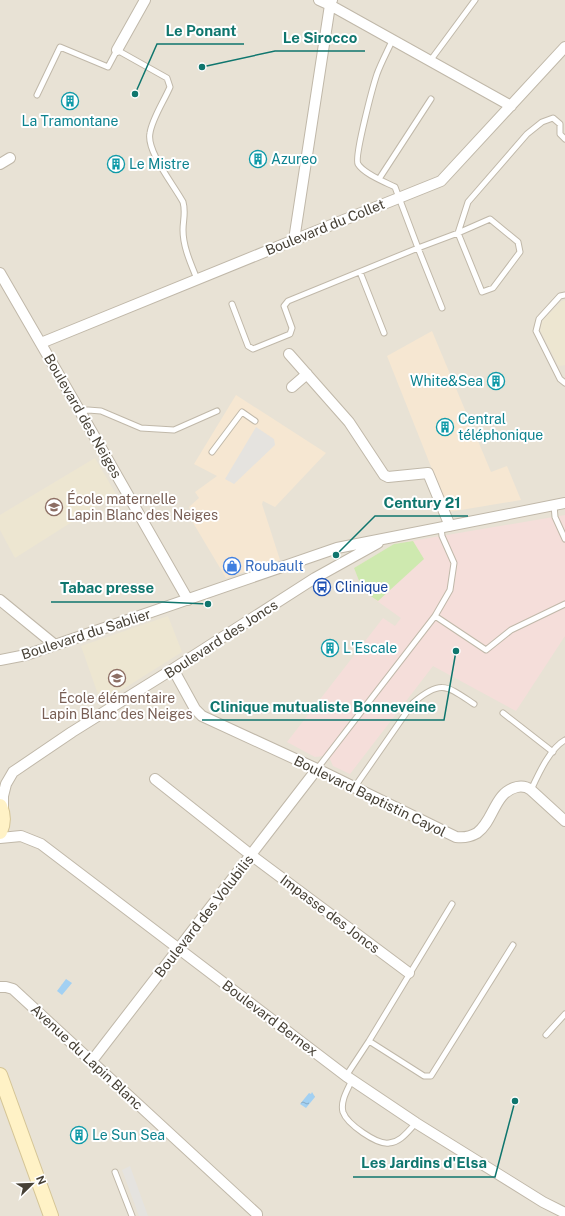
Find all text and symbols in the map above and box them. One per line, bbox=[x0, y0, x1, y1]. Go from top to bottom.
callout: Le Ponant bbox=[157, 17, 244, 44]
text: Le Ponant bbox=[166, 22, 236, 39]
callout: Le Sirocco bbox=[275, 24, 365, 51]
text: Le Sirocco bbox=[283, 29, 358, 46]
building icon: La Tramontane bbox=[60, 91, 80, 111]
place label: La Tramontane bbox=[22, 113, 118, 129]
building icon: Azureo bbox=[248, 149, 268, 169]
place label: Azureo bbox=[271, 151, 317, 167]
building icon: Le Mistre bbox=[106, 154, 126, 174]
place label: Le Mistre bbox=[129, 156, 190, 172]
street label: Boulevard du Collet bbox=[263, 196, 387, 258]
street label: Boulevard des Neiges bbox=[41, 351, 125, 481]
building icon: White&Sea bbox=[486, 371, 506, 391]
place label: White&Sea bbox=[410, 373, 483, 389]
place label: Central téléphonique bbox=[458, 411, 543, 443]
building icon: Central téléphonique bbox=[435, 417, 455, 437]
callout: Century 21 bbox=[375, 489, 468, 516]
place label: École maternelle Lapin Blanc des Neiges bbox=[67, 490, 218, 523]
text: Century 21 bbox=[383, 494, 461, 511]
school or university icon: École maternelle Lapin Blanc des Neiges bbox=[44, 497, 64, 517]
shop icon: Roubault bbox=[222, 556, 242, 576]
place label: Roubault bbox=[245, 558, 304, 574]
callout: Tabac presse bbox=[51, 575, 162, 602]
bus stop icon: Clinique bbox=[312, 577, 332, 597]
text: Tabac presse bbox=[60, 579, 154, 596]
place label: Clinique bbox=[335, 579, 388, 595]
street label: Boulevard des Joncs bbox=[161, 596, 281, 682]
street label: Boulevard du Sablier bbox=[19, 606, 153, 662]
building icon: L'Escale bbox=[320, 638, 340, 658]
place label: L'Escale bbox=[343, 640, 397, 656]
school or university icon: École élémentaire Lapin Blanc des Neiges bbox=[107, 668, 127, 688]
place label: École élémentaire Lapin Blanc des Neiges bbox=[41, 689, 193, 722]
callout: Clinique mutualiste Bonneveine bbox=[202, 693, 444, 720]
text: Clinique mutualiste Bonneveine bbox=[210, 698, 436, 715]
street label: Boulevard Baptistin Cayol bbox=[291, 752, 449, 840]
street label: Boulevard des Volubilis bbox=[151, 852, 257, 980]
street label: Impasse des Joncs bbox=[277, 872, 383, 956]
street label: Boulevard Bernex bbox=[219, 977, 321, 1059]
street label: Avenue du Lapin Blanc bbox=[28, 1001, 146, 1113]
building icon: Le Sun Sea bbox=[69, 1125, 89, 1145]
place label: Le Sun Sea bbox=[92, 1127, 165, 1143]
callout: Les Jardins d'Elsa bbox=[353, 1150, 495, 1177]
text: Les Jardins d'Elsa bbox=[361, 1154, 487, 1171]
north arrow bbox=[12, 1164, 52, 1204]
text: N bbox=[34, 1174, 48, 1186]

